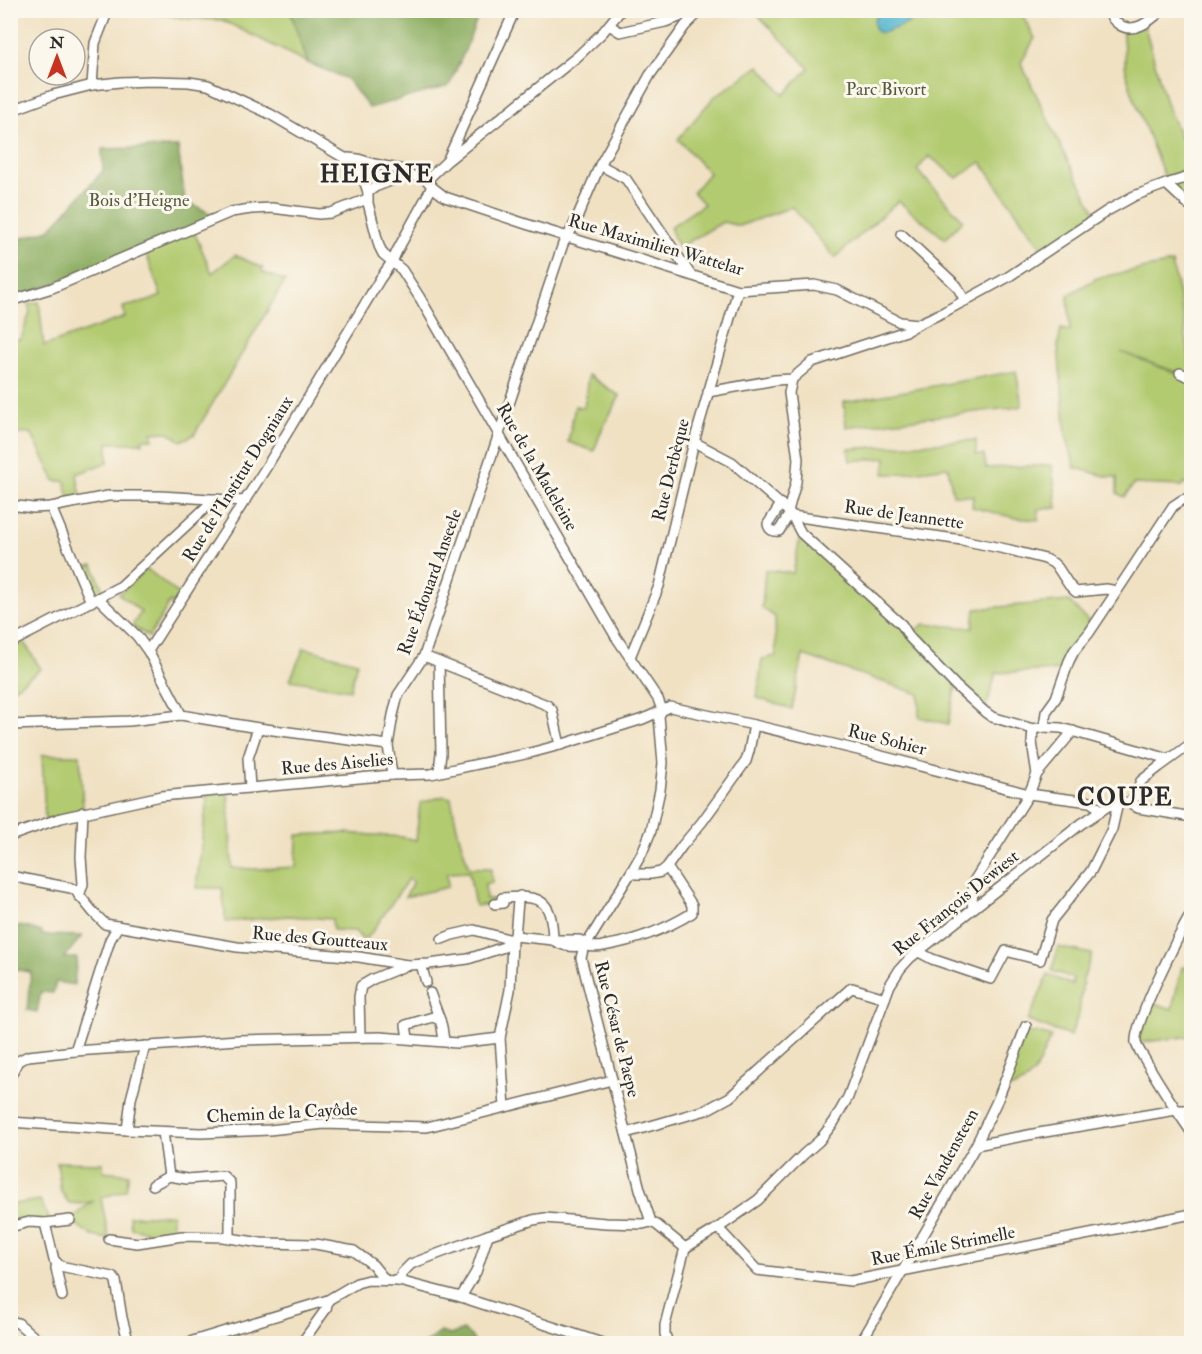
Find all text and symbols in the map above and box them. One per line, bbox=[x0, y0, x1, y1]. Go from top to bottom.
north arrow bbox=[27, 27, 87, 87]
text: N bbox=[49, 33, 65, 53]
park label: Parc Bivort bbox=[846, 78, 926, 101]
district label: HEIGNE bbox=[320, 159, 434, 190]
park label: Bois d'Heigne bbox=[88, 189, 190, 212]
street label: Rue Maximilien Wattelar bbox=[566, 209, 747, 281]
street label: Rue de l'Institut Dogniaux bbox=[177, 392, 299, 566]
street label: Rue de la Madeleine bbox=[491, 399, 583, 536]
street label: Rue Derbèque bbox=[647, 416, 695, 524]
street label: Rue de Jeannette bbox=[843, 495, 966, 535]
street label: Rue Édouard Anseele bbox=[393, 505, 467, 658]
street label: Rue Sohier bbox=[845, 719, 929, 761]
street label: Rue des Aiselies bbox=[280, 748, 394, 780]
district label: COUPE bbox=[1077, 782, 1173, 813]
street label: Rue François Dewiest bbox=[888, 845, 1024, 961]
street label: Rue des Goutteaux bbox=[251, 922, 389, 956]
street label: Rue César de Paepe bbox=[589, 958, 645, 1100]
street label: Chemin de la Cayôde bbox=[206, 1098, 359, 1128]
street label: Rue Vandensteen bbox=[904, 1105, 984, 1223]
street label: Rue Émile Strimelle bbox=[869, 1221, 1017, 1271]

